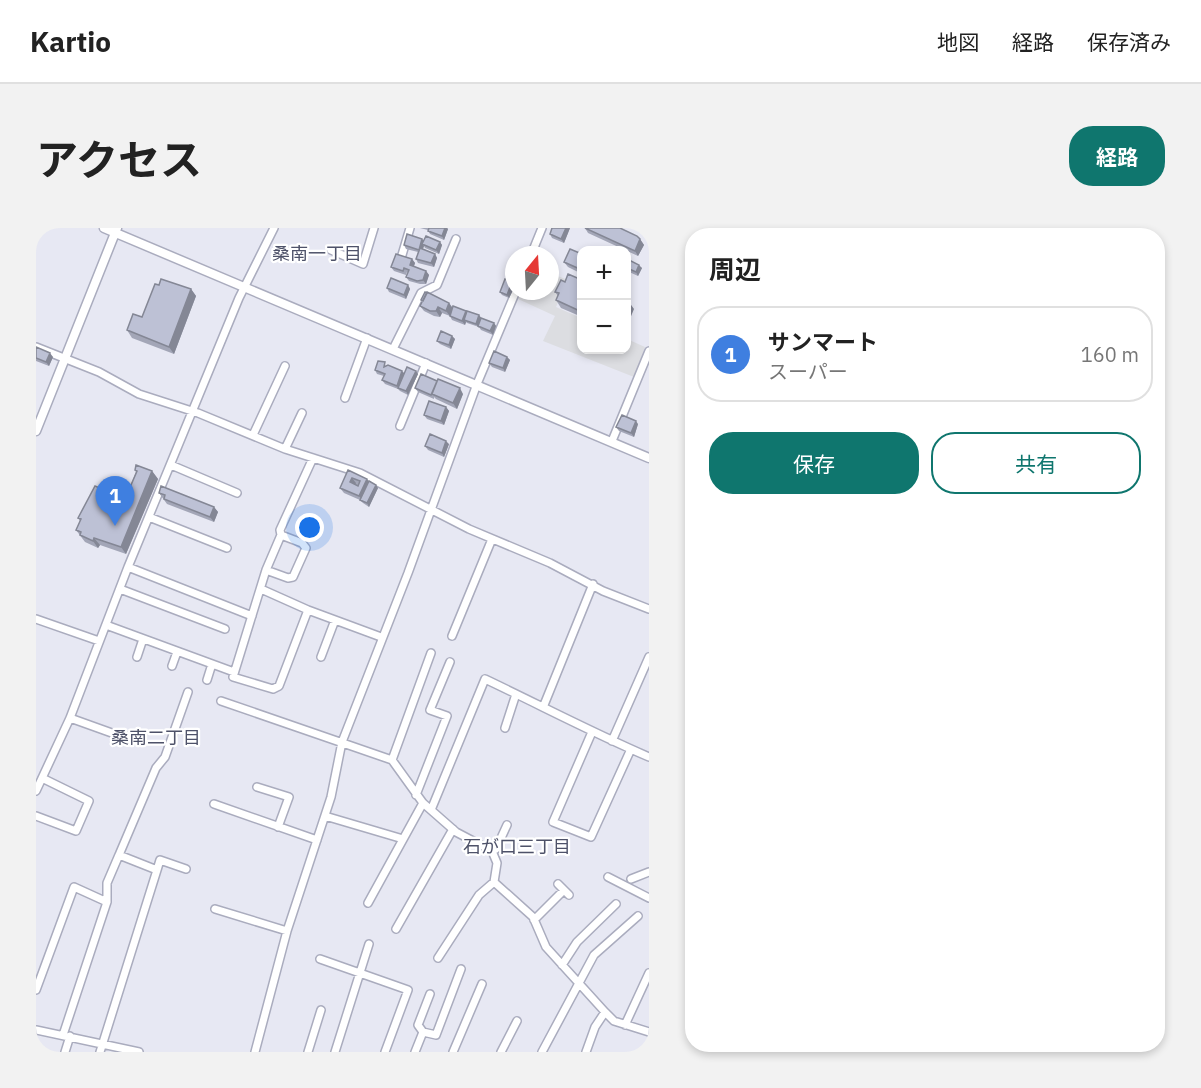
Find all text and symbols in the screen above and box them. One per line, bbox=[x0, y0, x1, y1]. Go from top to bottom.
text: Kartio bbox=[30, 23, 111, 60]
text: 地図 bbox=[937, 28, 979, 56]
text: 経路 bbox=[1012, 28, 1054, 56]
text: 保存済み bbox=[1087, 28, 1171, 56]
button: 経路 bbox=[1069, 126, 1165, 186]
text: アクセス bbox=[36, 132, 202, 187]
district label: 桑南一丁目 bbox=[272, 242, 362, 265]
north arrow bbox=[505, 246, 559, 300]
map controls bbox=[577, 246, 631, 354]
button: + bbox=[577, 246, 631, 300]
text: 周辺 bbox=[709, 252, 761, 286]
button: − bbox=[577, 300, 631, 354]
text: サンマート bbox=[768, 327, 878, 356]
text: 1 bbox=[725, 341, 737, 368]
text: 160 m bbox=[1081, 341, 1139, 368]
text: スーパー bbox=[768, 358, 848, 385]
button: 保存 bbox=[709, 432, 919, 494]
button: 共有 bbox=[931, 432, 1141, 494]
pin: 1 bbox=[96, 476, 134, 526]
your location bbox=[295, 513, 324, 542]
district label: 桑南二丁目 bbox=[111, 726, 201, 749]
district label: 石が口三丁目 bbox=[463, 835, 571, 858]

